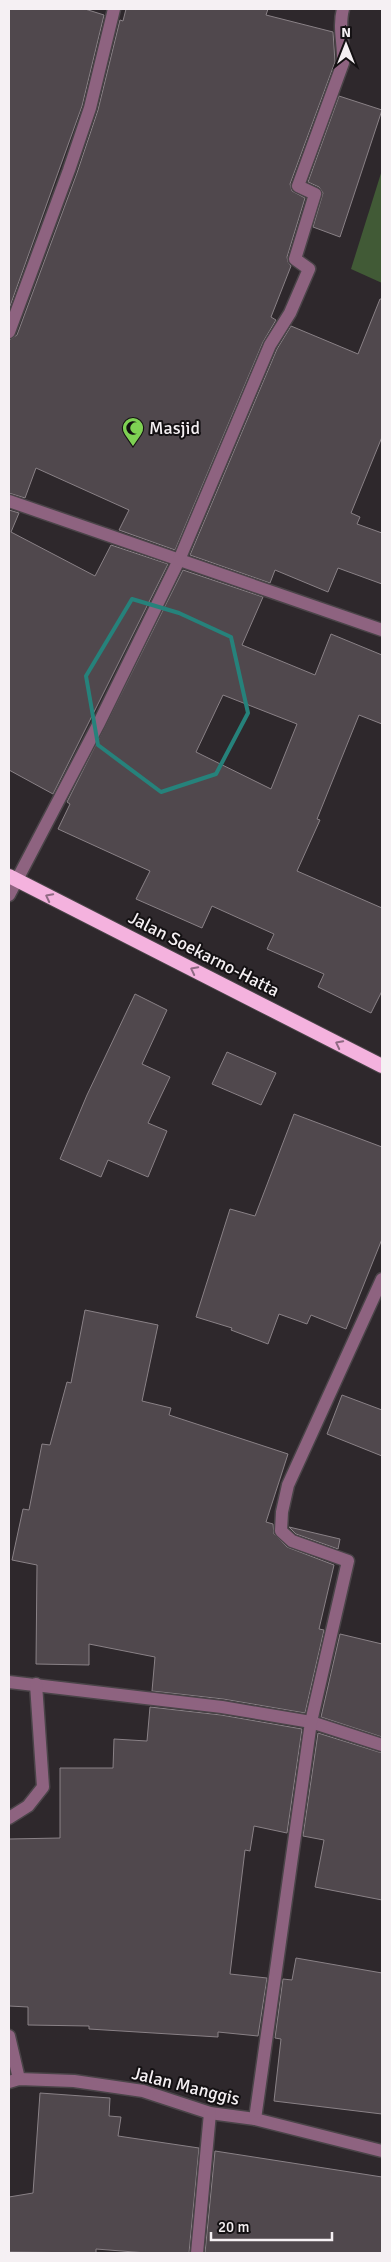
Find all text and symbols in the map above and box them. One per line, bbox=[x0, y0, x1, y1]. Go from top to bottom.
north arrow bbox=[321, 20, 371, 70]
text: N bbox=[341, 24, 351, 41]
mosque icon: Masjid bbox=[121, 416, 145, 447]
place label: Masjid bbox=[149, 417, 200, 439]
one-way arrow bbox=[45, 893, 54, 903]
street label: Jalan Soekarno-Hatta bbox=[125, 906, 283, 1002]
one-way arrow bbox=[190, 966, 199, 976]
one-way arrow bbox=[335, 1040, 344, 1050]
street label: Jalan Manggis bbox=[130, 2062, 242, 2110]
scale bar bbox=[211, 2210, 332, 2242]
text: 20 m bbox=[218, 2218, 249, 2236]

